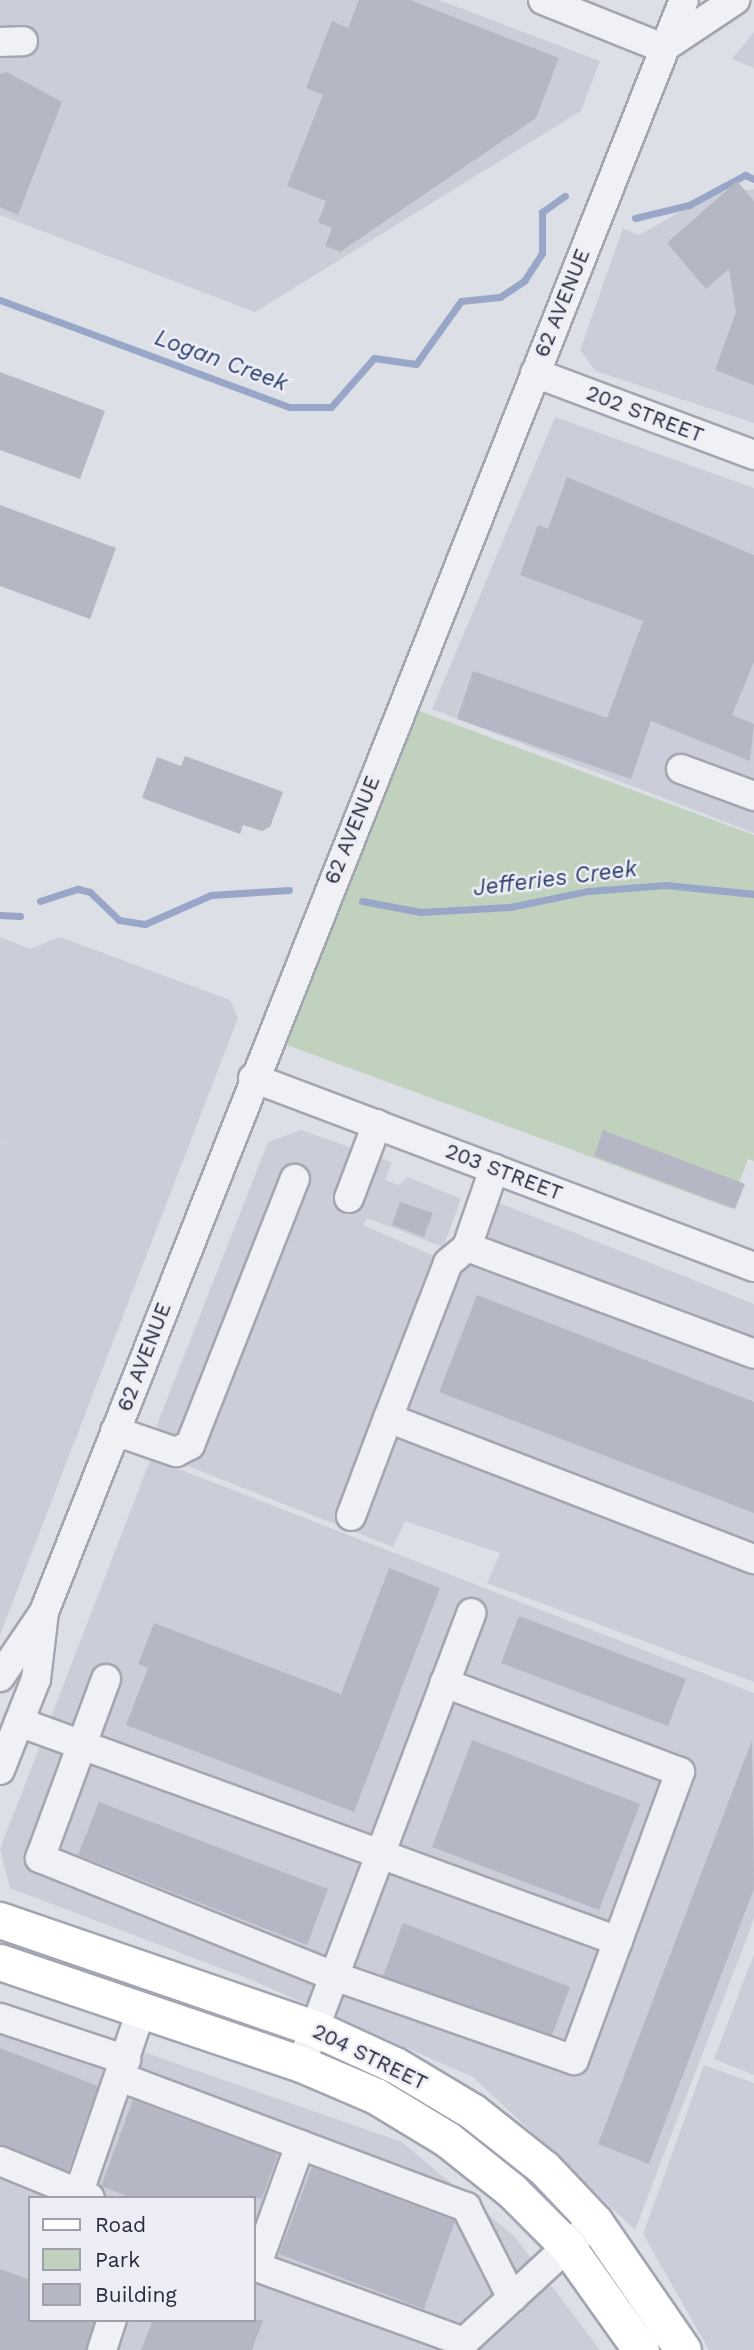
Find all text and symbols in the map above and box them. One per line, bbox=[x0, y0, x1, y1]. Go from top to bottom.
street label: 62 AVENUE bbox=[529, 245, 595, 361]
water label: Logan Creek bbox=[151, 324, 291, 398]
street label: 202 STREET bbox=[583, 380, 707, 448]
street label: 62 AVENUE bbox=[319, 772, 385, 888]
water label: Jefferies Creek bbox=[471, 855, 639, 903]
street label: 203 STREET bbox=[442, 1138, 566, 1206]
street label: 62 AVENUE bbox=[112, 1299, 176, 1415]
street label: 204 STREET bbox=[309, 2018, 431, 2096]
legend bbox=[28, 2196, 256, 2322]
text: Road bbox=[95, 2212, 146, 2237]
text: Park bbox=[95, 2247, 140, 2272]
text: Building bbox=[95, 2282, 177, 2307]

